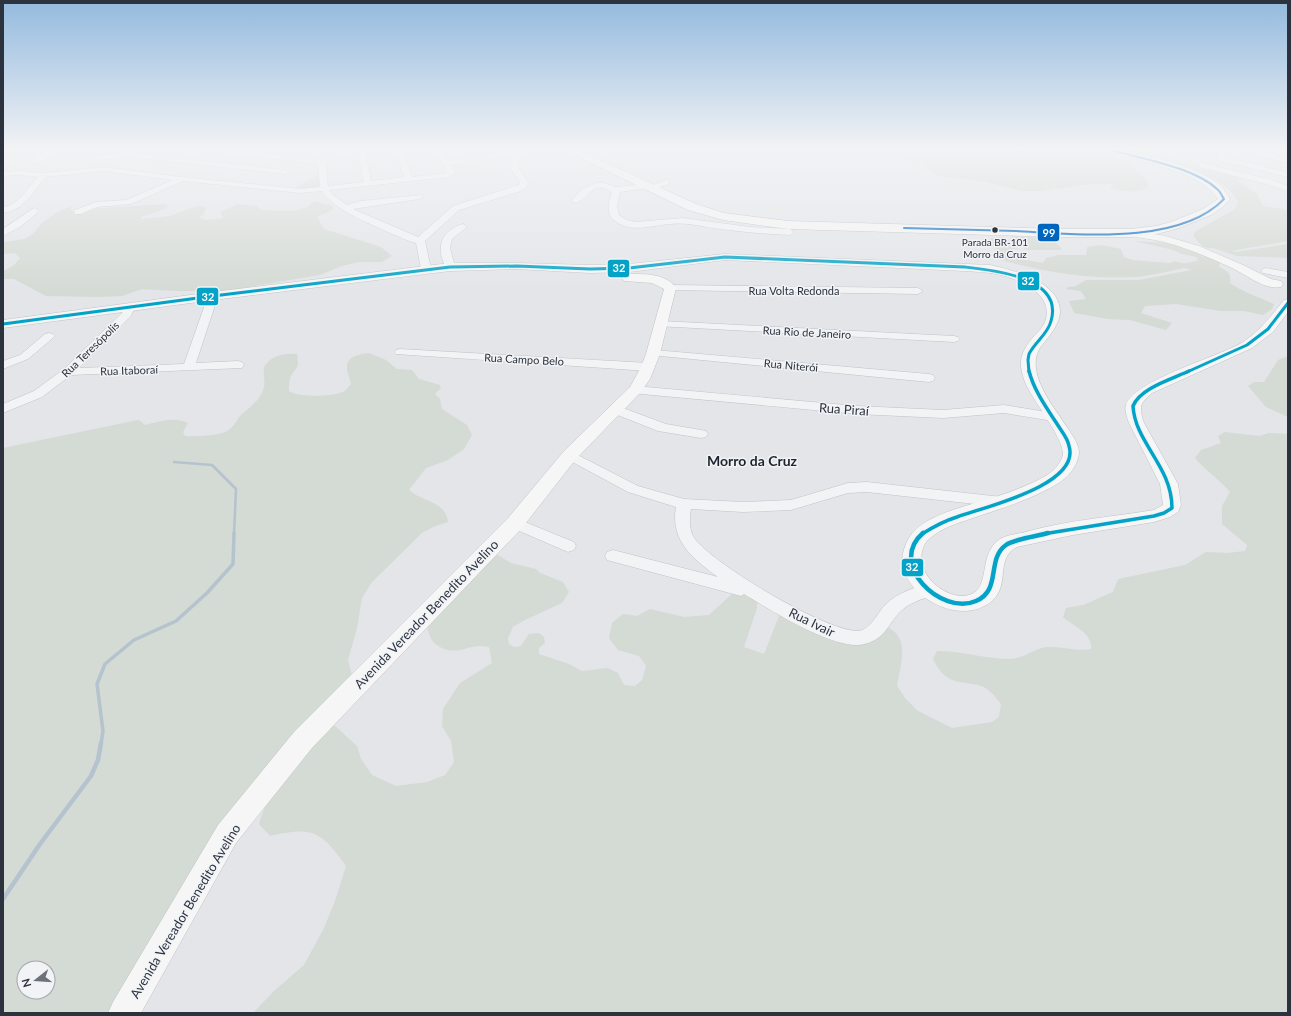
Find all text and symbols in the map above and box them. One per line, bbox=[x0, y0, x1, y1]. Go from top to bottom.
line badge: 99 bbox=[1037, 223, 1060, 242]
marker: Parada BR-101 Morro da Cruz bbox=[990, 225, 1000, 235]
text: 99 bbox=[1043, 226, 1055, 239]
place label: Parada BR-101 Morro da Cruz bbox=[962, 236, 1028, 260]
line badge: 32 bbox=[607, 259, 630, 278]
text: 32 bbox=[613, 261, 625, 274]
line badge: 32 bbox=[1017, 271, 1040, 291]
text: 32 bbox=[1022, 274, 1034, 287]
street label: Rua Volta Redonda bbox=[749, 284, 839, 297]
line badge: 32 bbox=[196, 287, 219, 306]
text: 32 bbox=[202, 290, 214, 303]
street label: Rua Teresópolis bbox=[59, 318, 122, 380]
street label: Rua Rio de Janeiro bbox=[762, 323, 852, 341]
street label: Rua Campo Belo bbox=[484, 350, 564, 368]
street label: Rua Niterói bbox=[763, 356, 819, 374]
street label: Rua Itaboraí bbox=[100, 362, 158, 378]
street label: Rua Piraí bbox=[818, 399, 870, 419]
district label: Morro da Cruz bbox=[707, 452, 798, 469]
street label: Avenida Vereador Benedito Avelino bbox=[351, 536, 501, 692]
line badge: 32 bbox=[901, 558, 924, 577]
text: 32 bbox=[906, 560, 918, 573]
street label: Rua Ivair bbox=[786, 604, 838, 640]
street label: Avenida Vereador Benedito Avelino bbox=[126, 821, 244, 1001]
north arrow bbox=[16, 960, 56, 1000]
text: N bbox=[19, 977, 33, 989]

